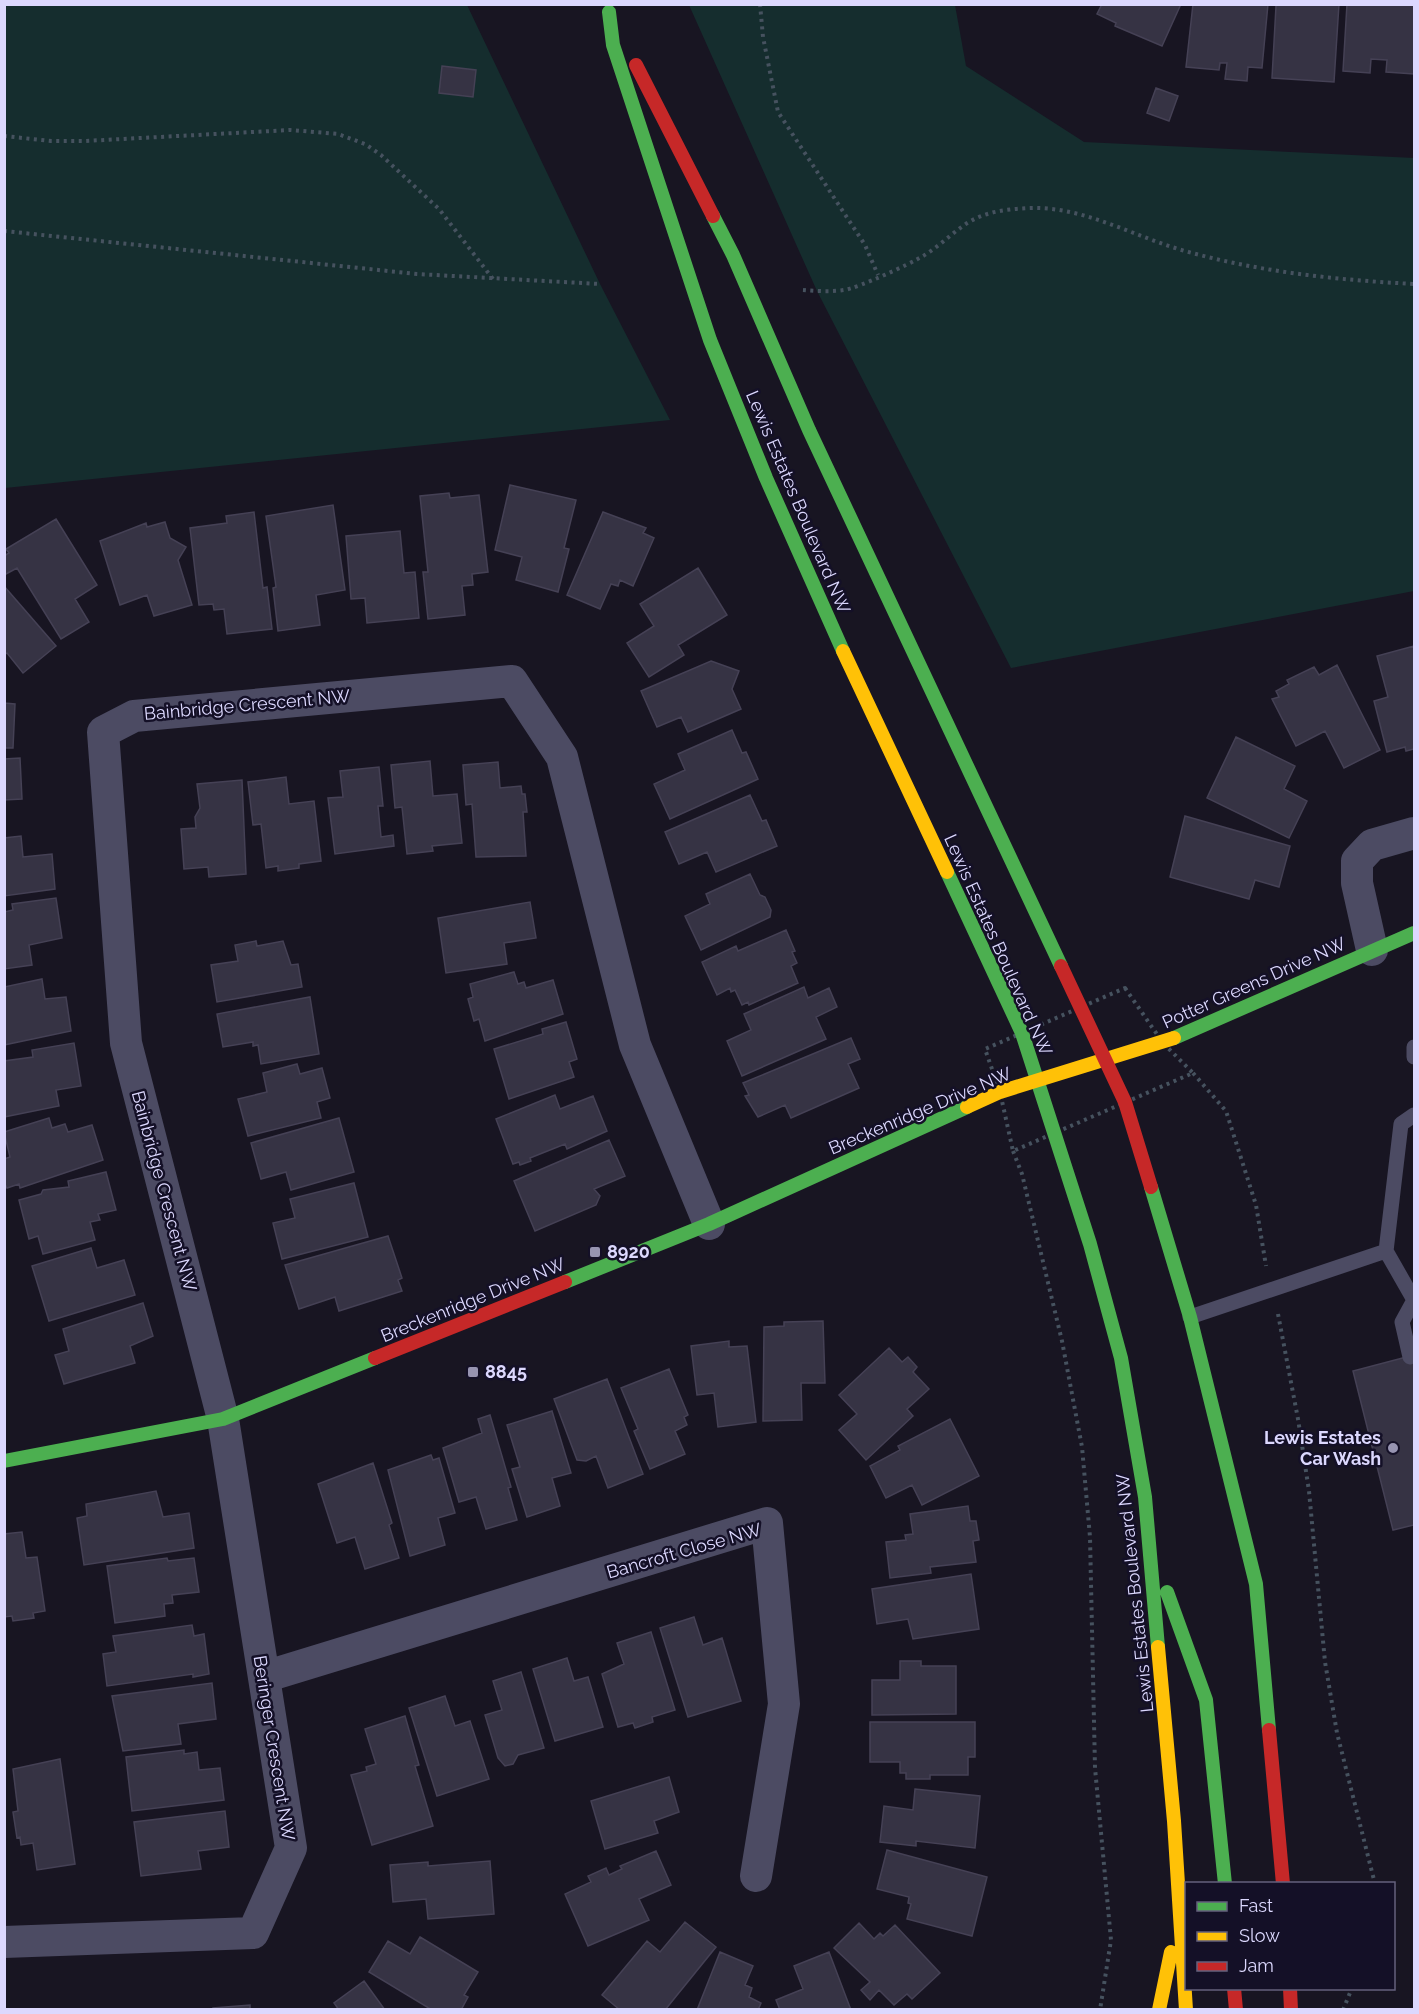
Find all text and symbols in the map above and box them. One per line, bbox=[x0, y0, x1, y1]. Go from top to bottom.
street label: Lewis Estates Boulevard NW bbox=[742, 387, 855, 616]
street label: Bainbridge Crescent NW bbox=[143, 685, 351, 724]
street label: Lewis Estates Boulevard NW bbox=[940, 831, 1057, 1059]
street label: Potter Greens Drive NW bbox=[1159, 932, 1349, 1033]
street label: Breckenridge Drive NW bbox=[825, 1062, 1015, 1159]
street label: Bainbridge Crescent NW bbox=[128, 1088, 201, 1294]
place label: 8920 bbox=[607, 1241, 650, 1262]
marker: 8920 bbox=[588, 1245, 602, 1259]
street label: Breckenridge Drive NW bbox=[378, 1253, 568, 1346]
place label: 8845 bbox=[485, 1361, 527, 1382]
marker: 8845 bbox=[466, 1365, 480, 1379]
place label: Lewis Estates Car Wash bbox=[1264, 1427, 1381, 1469]
marker: Lewis Estates Car Wash bbox=[1386, 1441, 1400, 1455]
street label: Lewis Estates Boulevard NW bbox=[1112, 1472, 1157, 1713]
street label: Bancroft Close NW bbox=[604, 1518, 764, 1583]
street label: Beringer Crescent NW bbox=[249, 1654, 300, 1842]
legend bbox=[1185, 1882, 1395, 1990]
text: Fast bbox=[1239, 1895, 1273, 1916]
text: Slow bbox=[1239, 1925, 1280, 1946]
text: Jam bbox=[1239, 1955, 1274, 1976]

